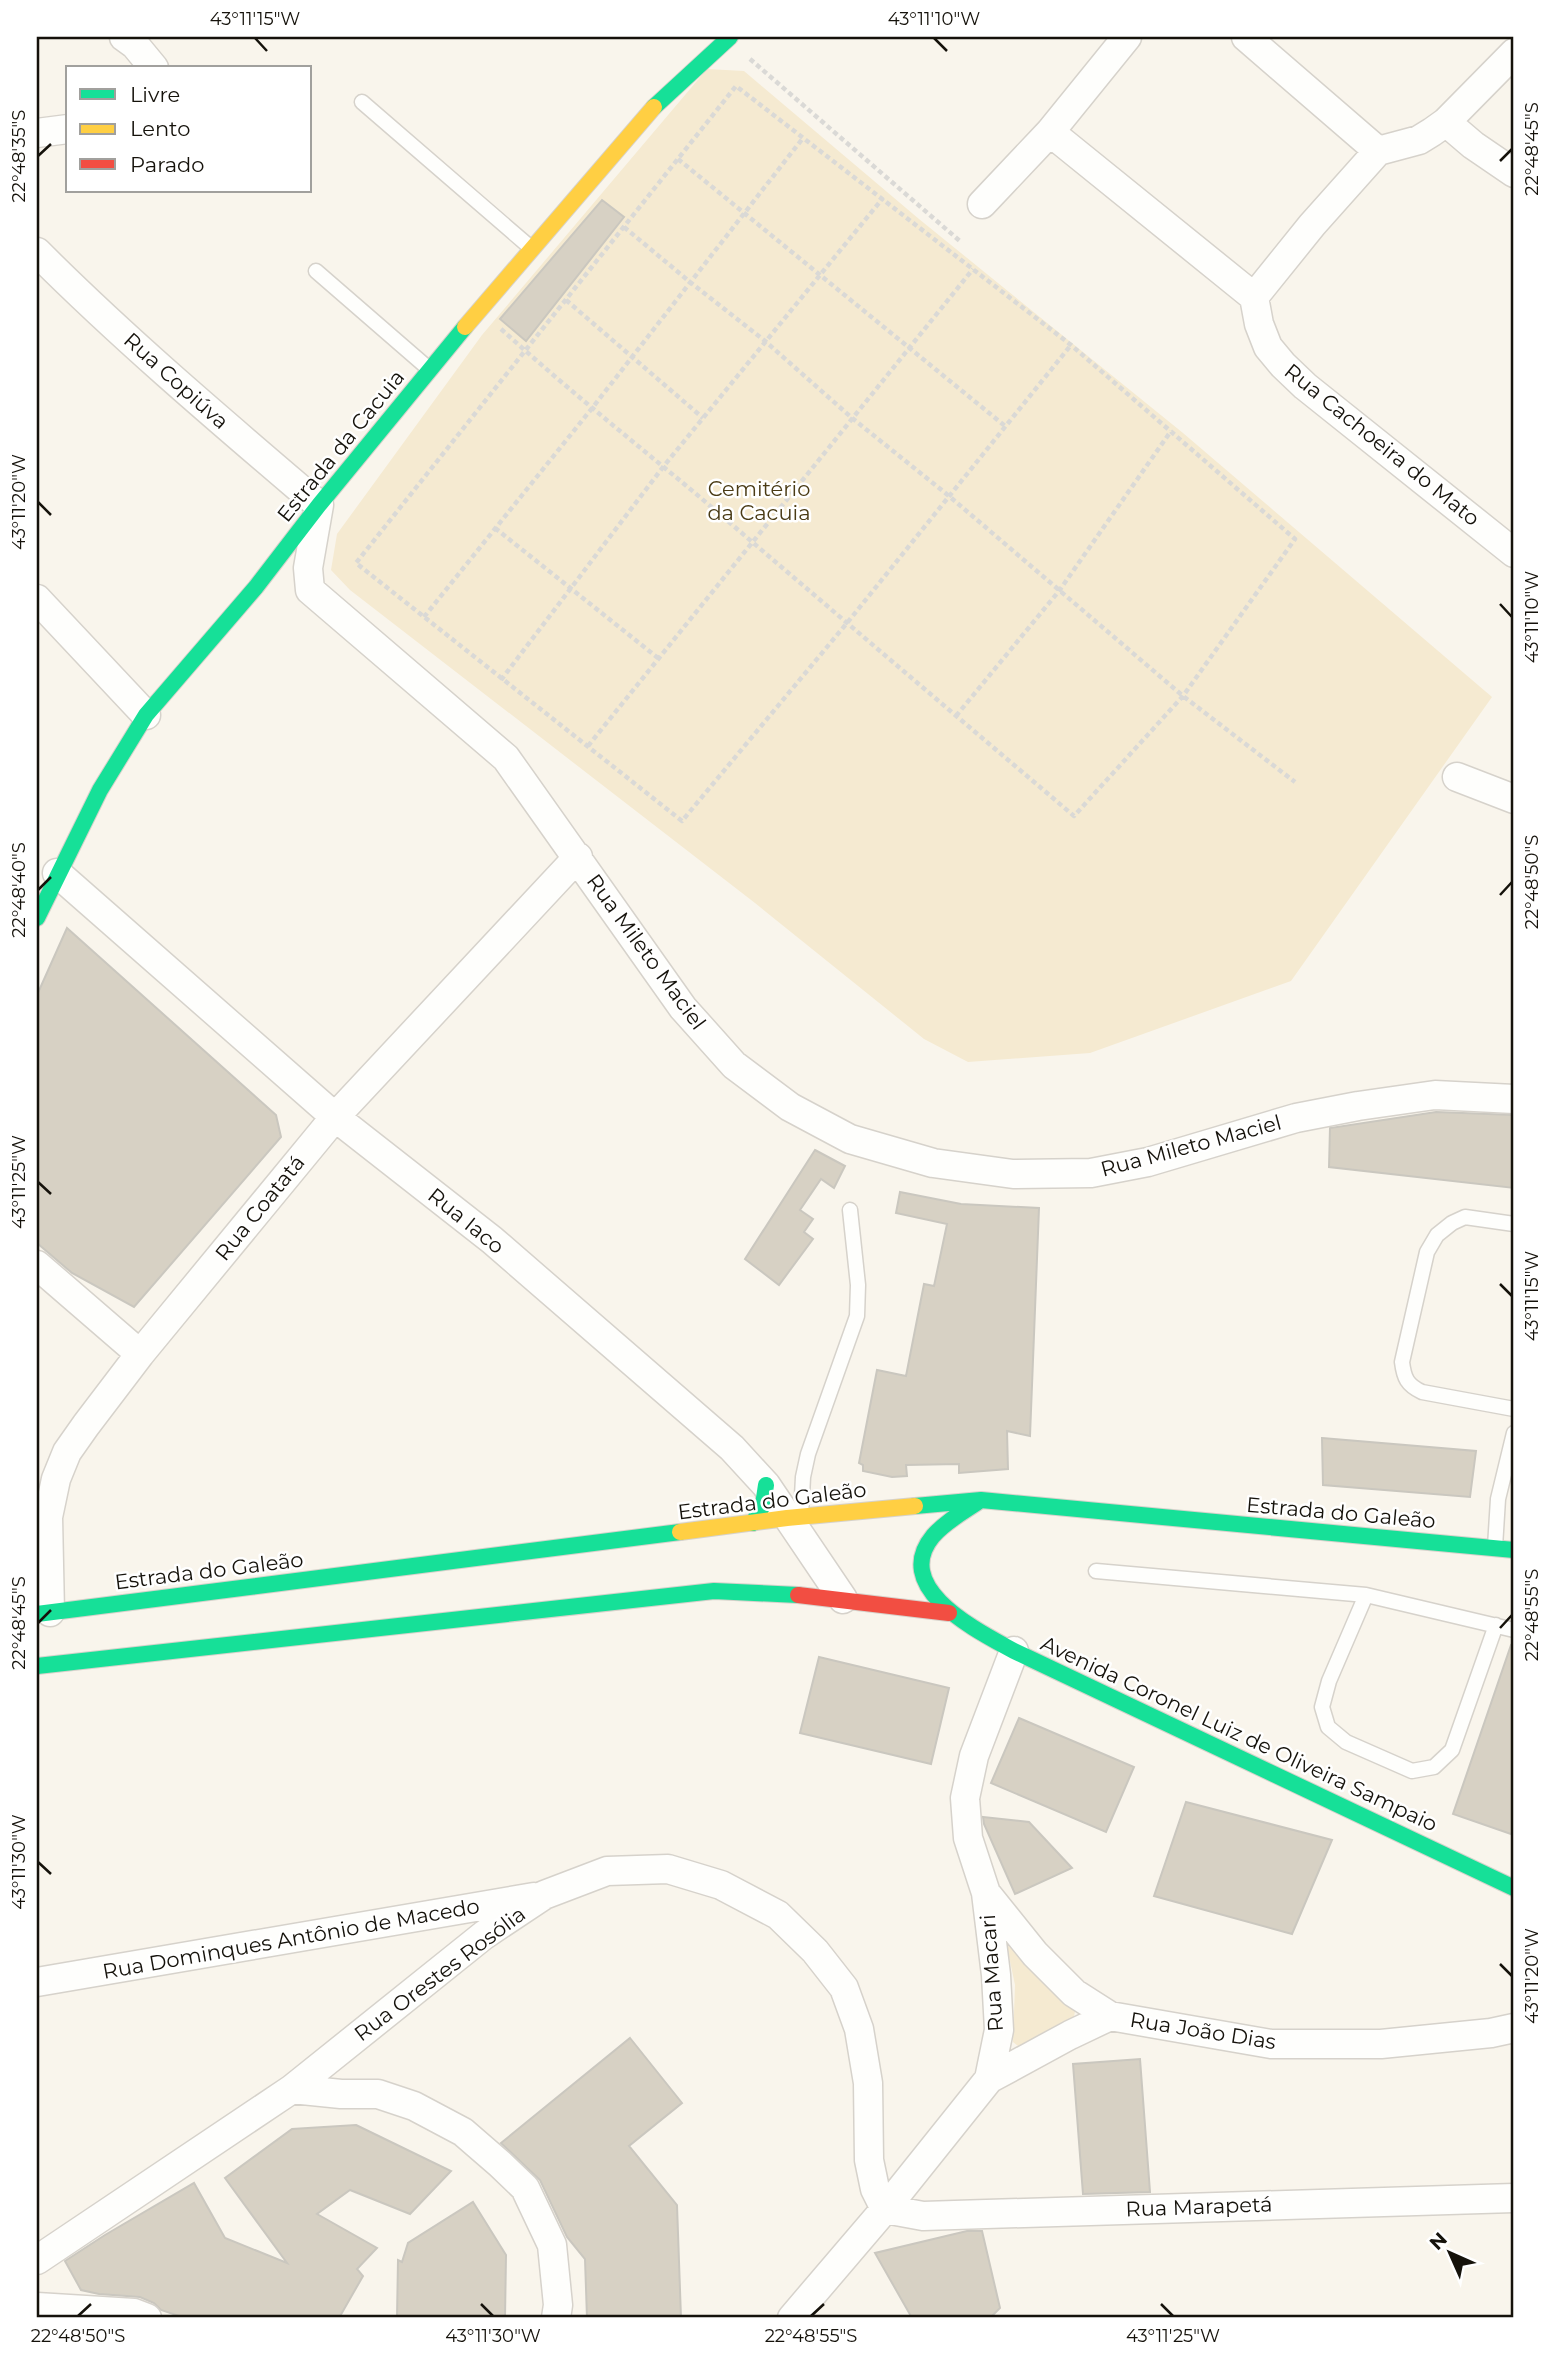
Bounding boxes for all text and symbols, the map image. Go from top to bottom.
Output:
text: 43°11'15"W [210,8,300,30]
text: 43°11'10"W [888,8,980,30]
legend [66,66,312,192]
text: Livre [130,82,180,107]
text: 22°48'45"S [1521,102,1543,196]
text: 22°48'35"S [8,110,30,202]
text: Lento [130,116,190,141]
text: Parado [130,152,205,177]
street label: Rua Copiúva [119,327,234,434]
street label: Rua Cachoeira do Mato [1280,358,1485,531]
street label: Estrada da Cacuia [272,365,409,527]
text: 43°11'20"W [8,454,30,550]
park label: Cemitério da Cacuia [707,476,811,525]
text: 43°11'10"W [1521,571,1543,663]
text: 22°48'50"S [1521,835,1543,929]
text: 22°48'40"S [8,842,30,938]
street label: Rua Mileto Maciel [582,869,711,1034]
street label: Rua Mileto Maciel [1098,1109,1284,1182]
text: 43°11'25"W [8,1135,30,1229]
street label: Rua Coatatá [210,1150,310,1265]
street label: Rua Iaco [423,1182,509,1259]
text: 43°11'15"W [1521,1251,1543,1341]
street label: Estrada do Galeão [676,1477,868,1524]
street label: Estrada do Galeão [1245,1492,1437,1533]
street label: Estrada do Galeão [113,1547,305,1594]
text: 22°48'55"S [1521,1569,1543,1661]
text: 22°48'45"S [8,1576,30,1670]
street label: Avenida Coronel Luiz de Oliveira Sampaio [1037,1630,1441,1837]
text: 43°11'30"W [8,1814,30,1910]
street label: Rua Dominques Antônio de Macedo [101,1893,481,1984]
street label: Rua Orestes Rosólia [349,1901,530,2046]
street label: Rua Macari [975,1913,1008,2033]
text: 43°11'20"W [1521,1928,1543,2024]
street label: Rua João Dias [1128,2007,1278,2054]
street label: Rua Marapetá [1125,2191,1273,2222]
north arrow [1414,2218,1484,2288]
text: N [1425,2228,1452,2255]
text: 22°48'50"S [31,2325,125,2347]
text: 43°11'30"W [445,2325,541,2347]
text: 22°48'55"S [765,2325,857,2347]
text: 43°11'25"W [1126,2325,1220,2347]

